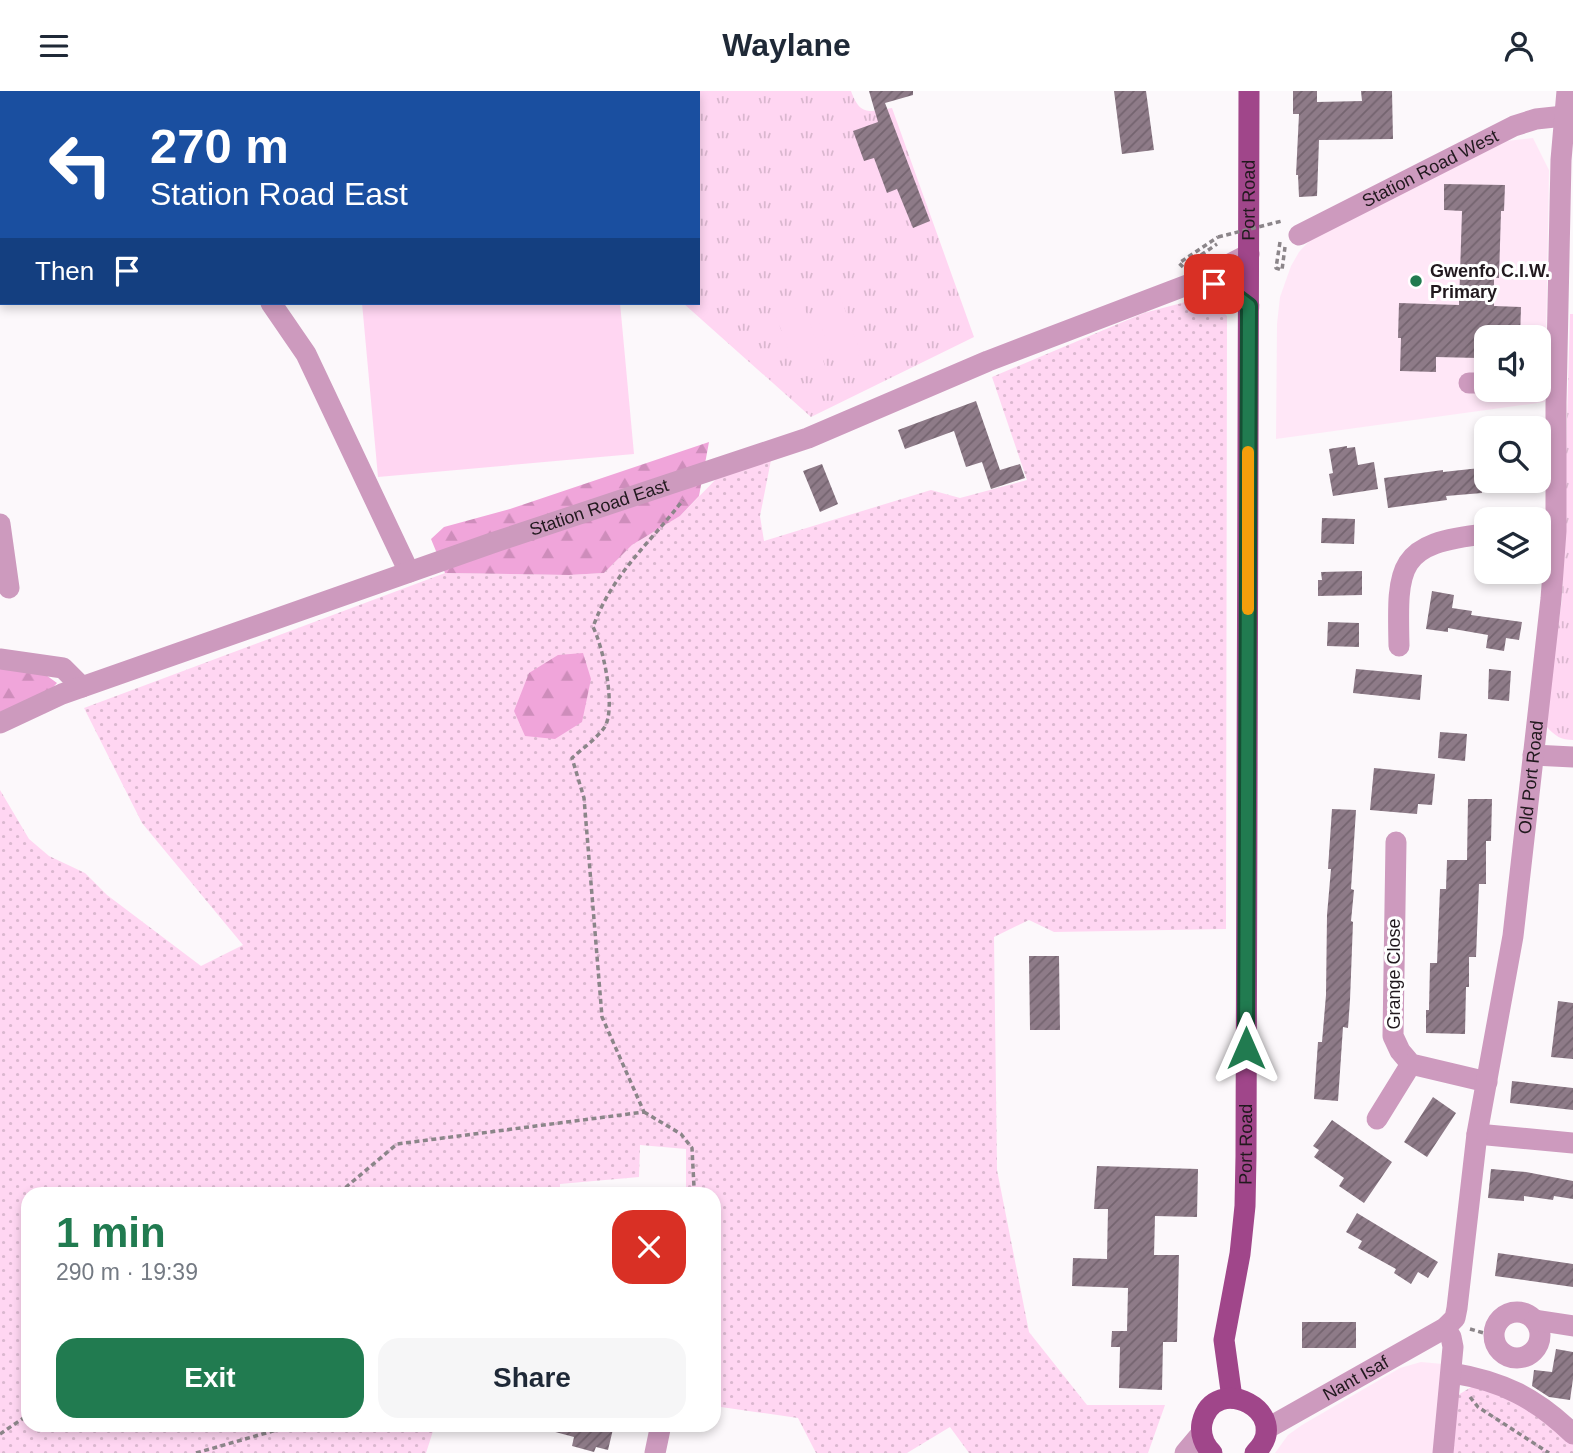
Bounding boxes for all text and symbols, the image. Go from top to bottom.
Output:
icon: menu [35,27,73,65]
text: Waylane [722,27,851,63]
icon: person [1500,27,1538,65]
icon: left [35,119,126,210]
text: 270 m [150,119,289,173]
street label: Station Road West [1359,126,1501,211]
street label: Port Road [1239,160,1259,241]
text: Station Road East [150,176,408,212]
icon: arrive [108,252,146,290]
pin [1184,254,1244,314]
text: Then [35,256,94,286]
place label: Gwenfo C.I.W. Primary [1430,261,1550,302]
icon: arrive [1195,265,1233,303]
marker: Gwenfo C.I.W. Primary [1408,273,1424,289]
map controls [1474,325,1551,584]
button: sound [1474,325,1551,402]
button: search [1474,416,1551,493]
street label: Station Road East [527,475,671,540]
button: layers [1474,507,1551,584]
street label: Old Port Road [1515,719,1547,835]
street label: Grange Close [1384,918,1404,1030]
position arrow [1209,1011,1283,1085]
street label: Port Road [1235,1104,1256,1185]
text: 1 min [56,1209,166,1256]
button: close [612,1210,686,1284]
text: 290 m · 19:39 [56,1259,198,1285]
button: Exit [56,1338,364,1418]
button: Share [378,1338,686,1418]
street label: Nant Isaf [1319,1351,1393,1405]

